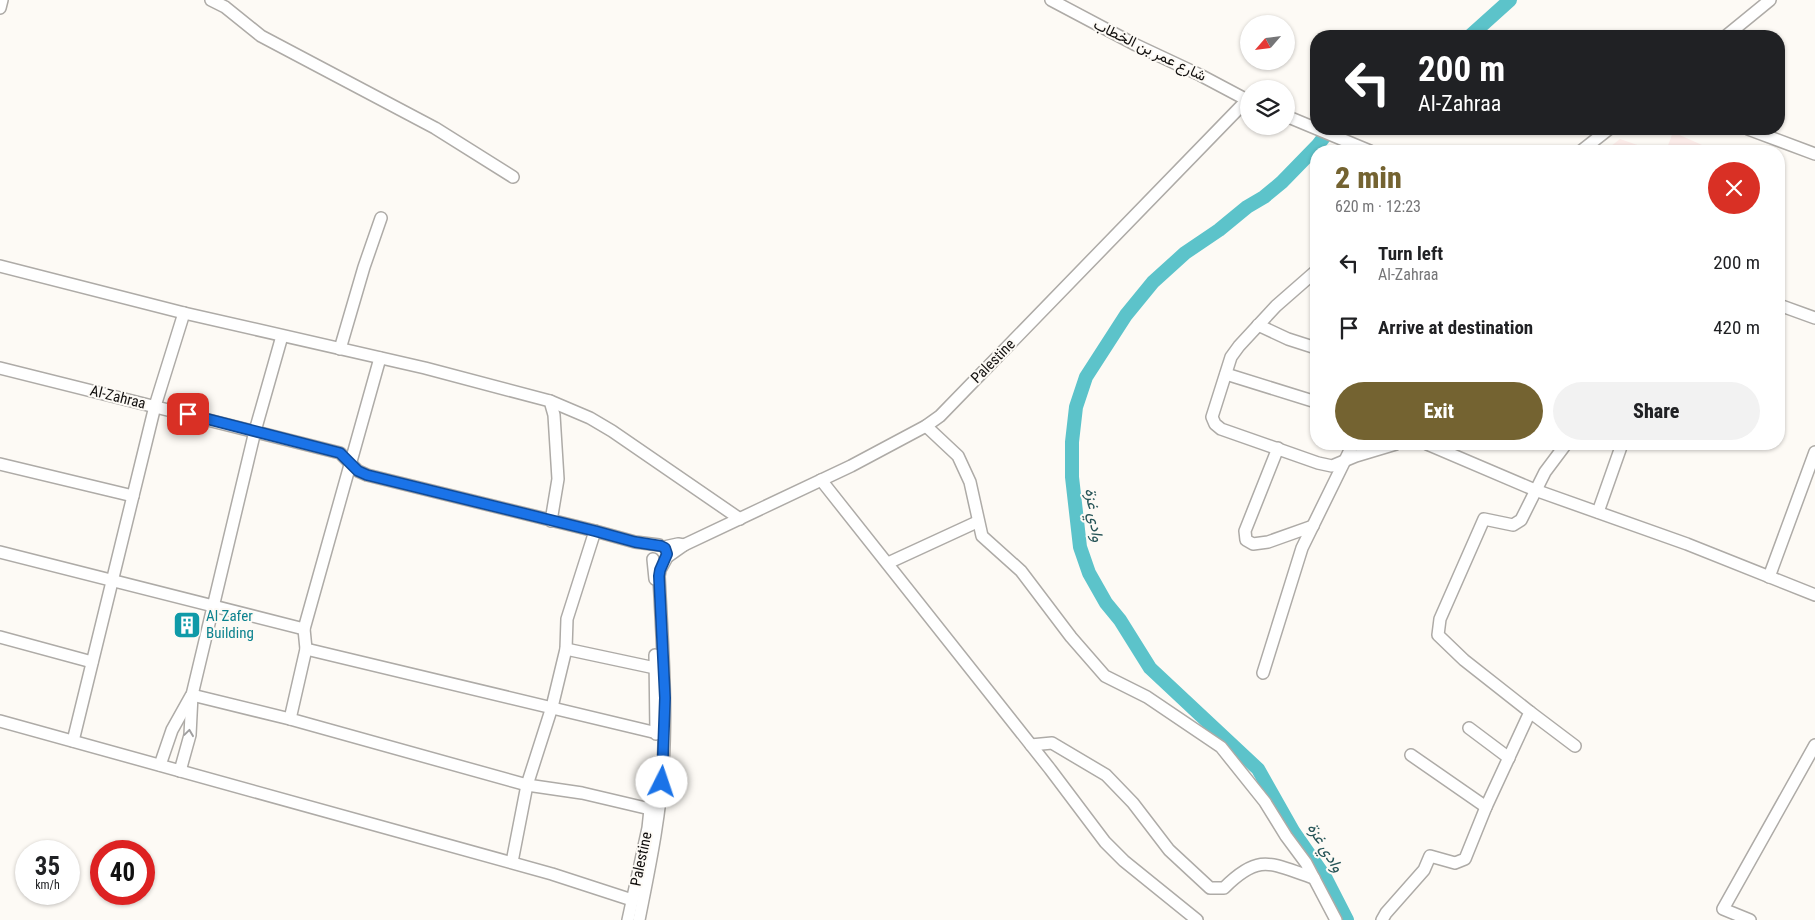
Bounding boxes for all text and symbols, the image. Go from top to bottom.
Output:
street label: شارع عمر بن الخطاب [1090,15,1209,87]
north arrow [1240,15,1295,70]
map controls [1240,15,1295,135]
text: 200 m [1418,49,1505,90]
icon: left [1335,50,1400,115]
button: layers [1240,80,1295,135]
text: Al-Zahraa [1418,91,1501,116]
text: 2 min [1335,160,1402,195]
button: close [1708,162,1760,214]
text: 620 m · 12:23 [1335,197,1421,216]
text: Turn left [1378,242,1443,265]
icon: left [1335,249,1363,277]
text: 200 m [1713,251,1760,274]
text: Al-Zahraa [1378,265,1439,284]
icon: arrive [1335,314,1363,342]
text: Arrive at destination [1378,316,1533,339]
text: 420 m [1713,316,1760,339]
street label: Palestine [967,335,1019,387]
street label: Al-Zahraa [88,381,148,413]
button: Exit [1335,382,1543,440]
button: Share [1553,382,1760,440]
pin [167,393,209,435]
icon: arrive [174,400,202,428]
water label: وادي غزة [1077,487,1108,544]
place label: Al Zafer Building [206,607,254,642]
building icon: Al Zafer Building [172,610,202,640]
one-way arrow [184,729,194,738]
position arrow [635,755,687,807]
water label: وادي غزة [1300,819,1348,877]
street label: Palestine [626,830,656,888]
speed limit sign: 40 [90,840,155,905]
text: 35 [35,852,60,881]
text: km/h [35,878,60,892]

